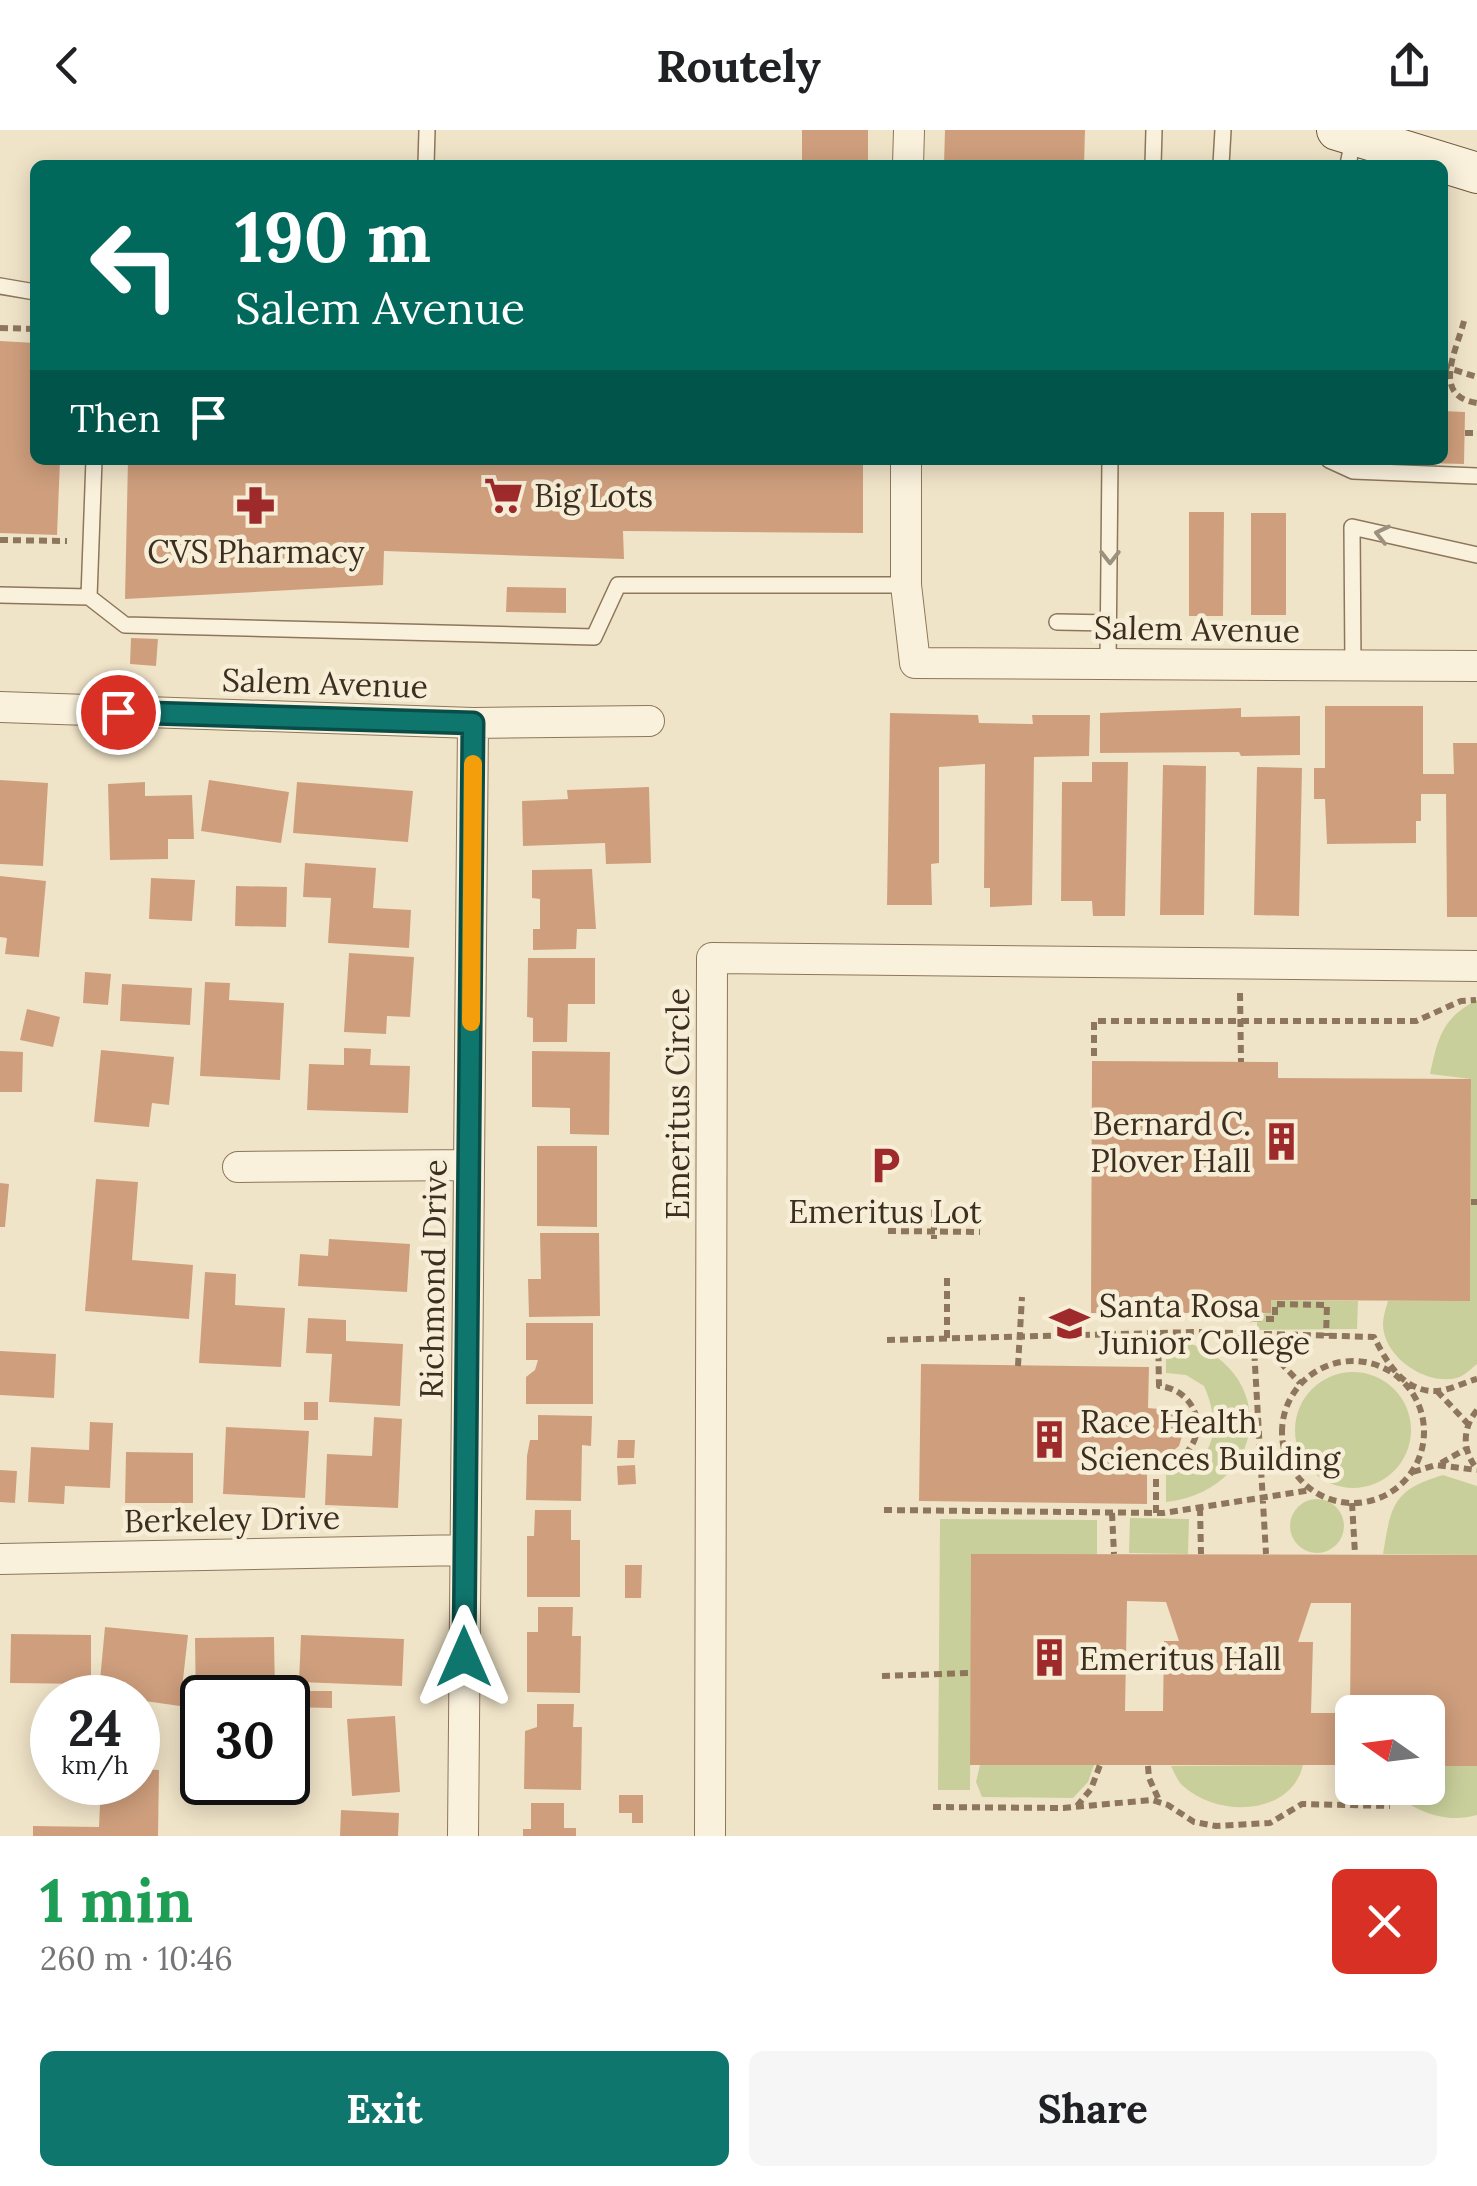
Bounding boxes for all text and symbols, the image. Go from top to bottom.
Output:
text: Routely [656,37,821,94]
icon: back [40,38,95,93]
icon: share [1382,38,1437,93]
text: 190 m [235,192,431,281]
icon: left [70,200,200,330]
text: Salem Avenue [235,279,525,336]
icon: arrive [181,390,236,445]
text: Then [70,394,161,442]
supermarket icon: Big Lots [483,474,525,516]
place label: Big Lots [534,475,653,516]
pharmacy icon: CVS Pharmacy [235,485,277,527]
one-way arrow [1374,525,1391,546]
place label: CVS Pharmacy [147,531,365,572]
one-way arrow [1099,550,1121,566]
street label: Salem Avenue [1093,607,1301,651]
street label: Salem Avenue [221,659,429,707]
pin [76,670,161,755]
icon: arrive [91,685,146,740]
street label: Emeritus Circle [657,988,698,1220]
place label: Bernard C. Plover Hall [1090,1103,1251,1181]
building icon: Bernard C. Plover Hall [1260,1120,1302,1162]
parking icon: Emeritus Lot [864,1145,906,1187]
street label: Richmond Drive [410,1159,456,1399]
place label: Emeritus Lot [788,1191,982,1232]
place label: Santa Rosa Junior College [1098,1285,1310,1363]
school or university icon: Santa Rosa Junior College [1048,1302,1090,1344]
place label: Race Health Sciences Building [1080,1401,1341,1479]
building icon: Race Health Sciences Building [1029,1418,1071,1460]
street label: Berkeley Drive [123,1497,341,1541]
position arrow [412,1605,516,1709]
building icon: Emeritus Hall [1028,1637,1070,1679]
place label: Emeritus Hall [1079,1638,1282,1679]
speed limit sign: 30 [180,1675,310,1805]
north arrow [1335,1695,1445,1805]
map controls [1335,1695,1445,1805]
text: 24 [68,1696,122,1760]
text: km/h [61,1749,129,1781]
text: 1 min [40,1862,193,1938]
button: close [1332,1869,1437,1974]
text: 260 m · 10:46 [40,1938,233,1979]
button: Exit [40,2051,729,2166]
button: Share [749,2051,1437,2166]

